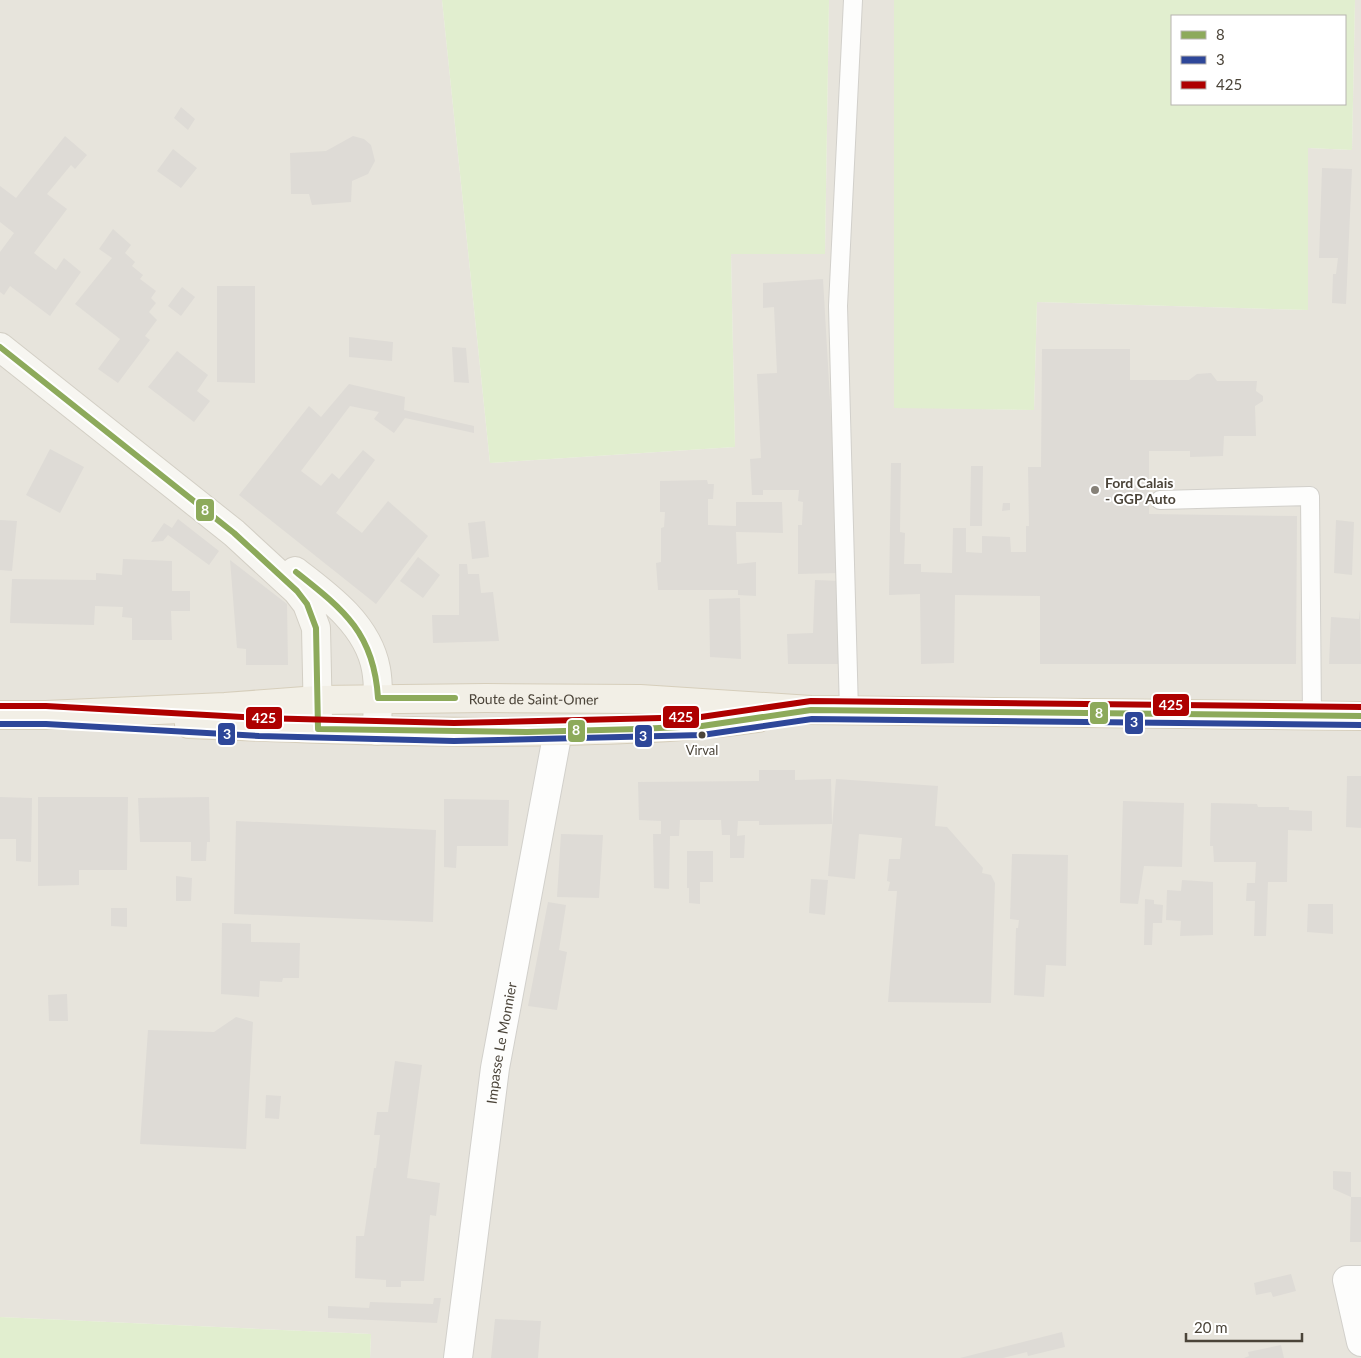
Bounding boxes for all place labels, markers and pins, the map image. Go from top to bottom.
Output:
place label: Ford Calais - GGP Auto [1105,474,1176,507]
marker: Ford Calais - GGP Auto [1089,484,1101,496]
marker: Virval [697,730,707,740]
place label: Virval [686,742,718,758]

